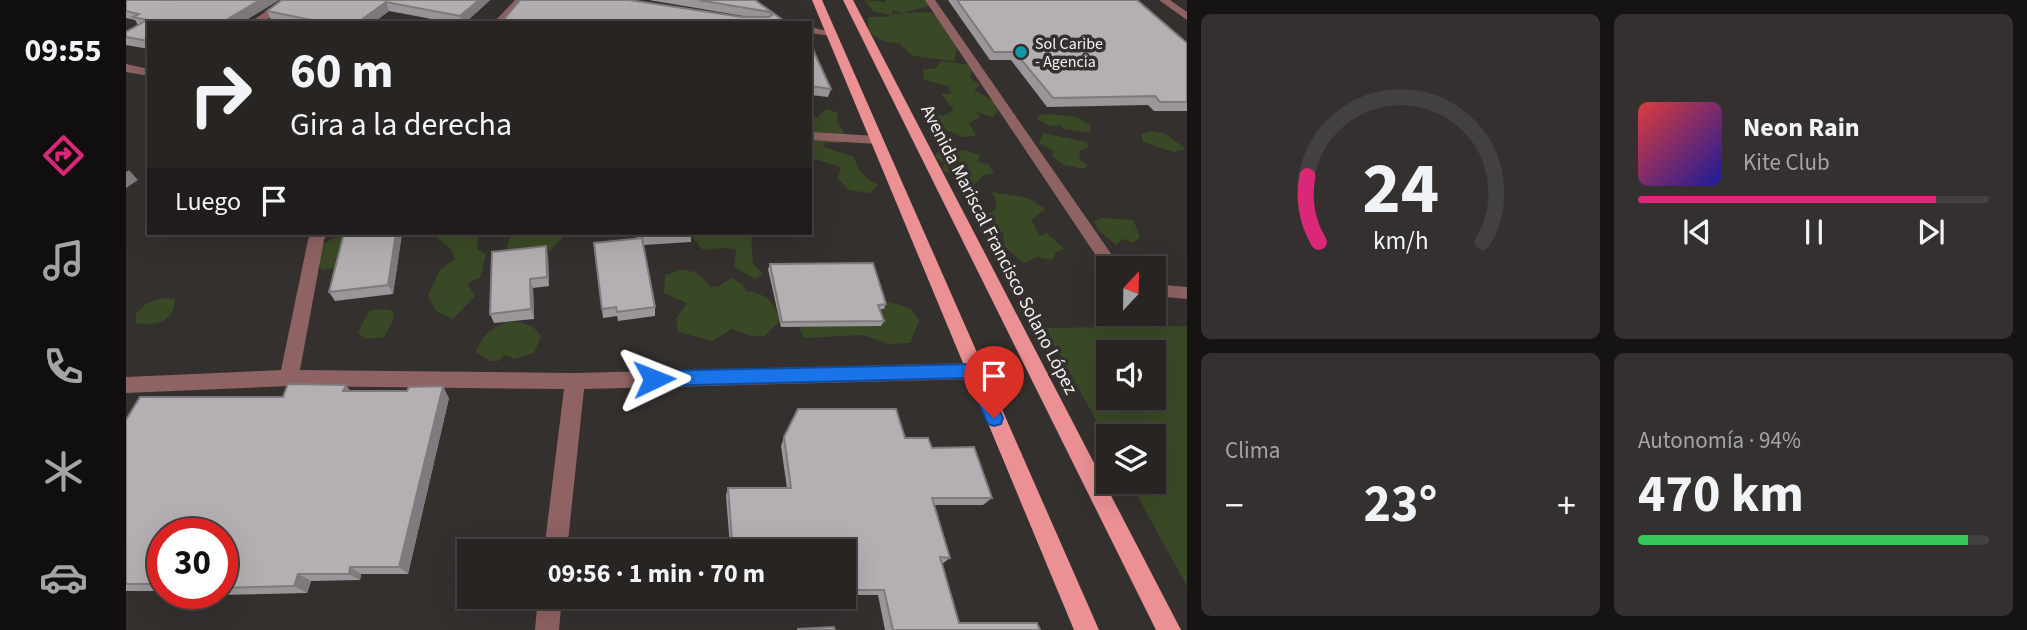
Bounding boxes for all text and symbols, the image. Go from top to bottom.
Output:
text: 09:55 [24,28,102,74]
place label: Sol Caribe - Agencia [1035,33,1103,73]
text: 60 m [290,37,394,107]
marker: Sol Caribe - Agencia [1013,44,1029,60]
icon: right [175,49,266,140]
street label: Avenida Mariscal Francisco Solano López [913,100,1084,399]
text: Gira a la derecha [290,102,512,148]
text: Neon Rain [1743,109,1860,146]
icon: directions [39,131,88,180]
text: 24 [1362,138,1439,242]
text: Kite Club [1743,146,1830,179]
icon: arrive [255,182,293,220]
text: Luego [175,183,241,220]
icon: previous [1678,213,1716,251]
icon: pause [1795,213,1833,251]
icon: next [1912,213,1950,251]
text: km/h [1373,223,1428,259]
icon: music [39,236,88,285]
north arrow [1096,256,1166,326]
map controls [1096,256,1166,494]
button: sound [1096,340,1166,410]
icon: phone [39,342,88,391]
position arrow [617,342,691,416]
pin [964,346,1024,418]
icon: arrive [975,357,1013,395]
button: layers [1096,424,1166,494]
text: Autonomía · 94% [1638,424,1801,457]
text: Clima [1225,434,1280,467]
icon: climate [39,447,88,496]
text: 470 km [1638,458,1804,532]
text: 23° [1364,468,1437,542]
text: − [1225,479,1244,533]
text: + [1557,479,1576,533]
speed limit sign: 30 [147,518,238,609]
icon: car [39,553,88,602]
text: 09:56 · 1 min · 70 m [548,555,765,592]

